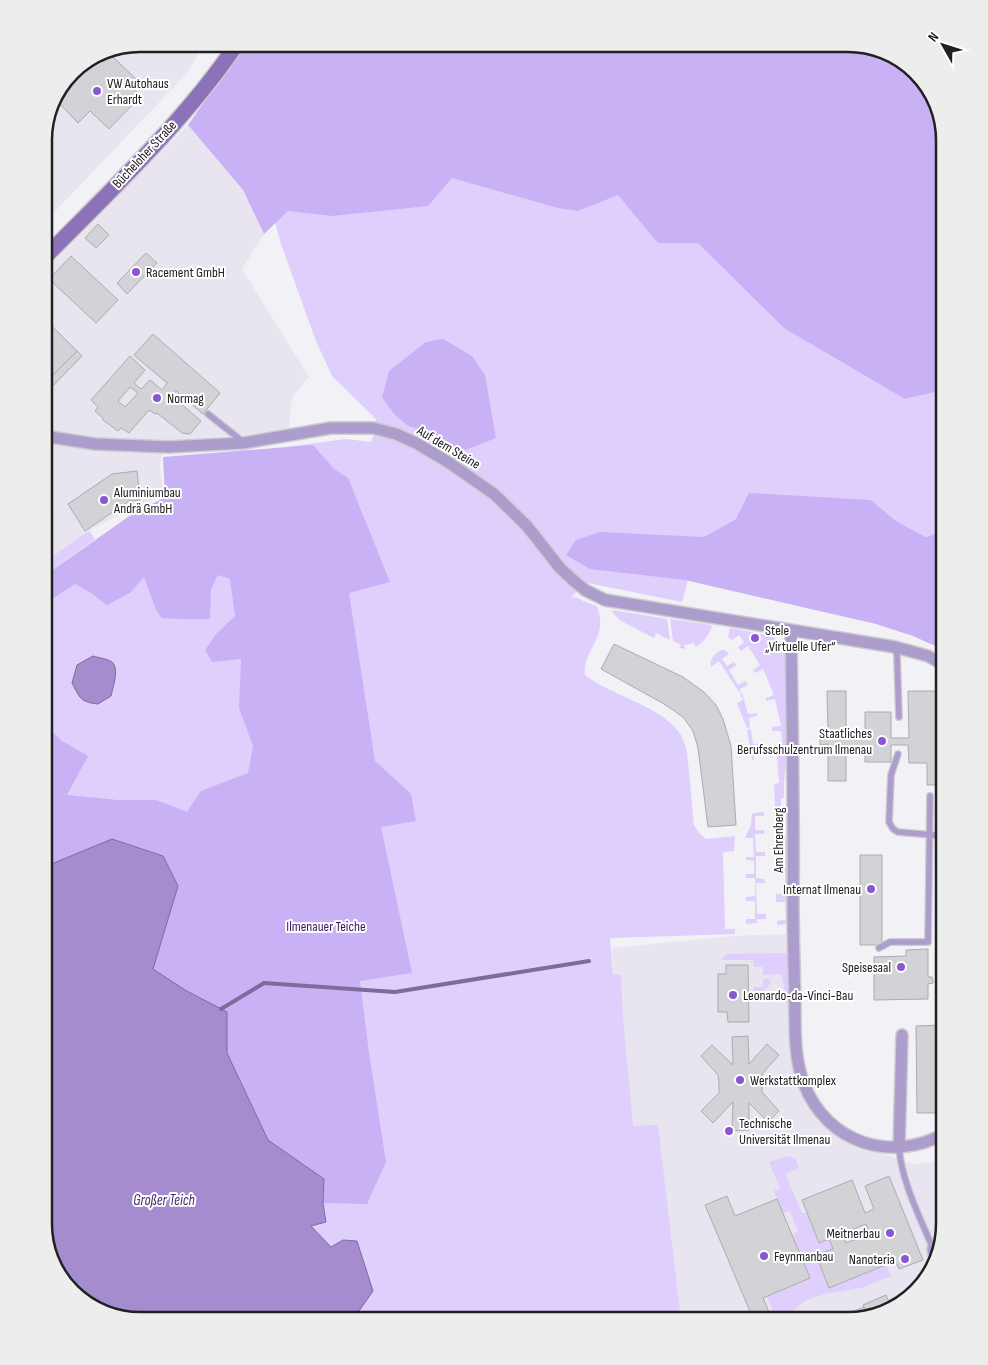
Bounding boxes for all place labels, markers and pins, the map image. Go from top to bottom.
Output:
place label: VW Autohaus Erhardt [107,75,169,108]
marker: VW Autohaus Erhardt [91,85,103,97]
place label: Racement GmbH [146,264,225,281]
marker: Racement GmbH [130,266,142,278]
place label: Normag [167,390,204,407]
marker: Normag [151,392,163,404]
place label: Aluminiumbau Andrä GmbH [113,484,181,517]
marker: Aluminiumbau Andrä GmbH [98,494,110,506]
place label: Stele „Virtuelle Ufer“ [765,622,836,655]
marker: Stele „Virtuelle Ufer“ [749,632,761,644]
place label: Staatliches Berufsschulzentrum Ilmenau [737,725,872,758]
marker: Staatliches Berufsschulzentrum Ilmenau [876,735,888,747]
place label: Internat Ilmenau [783,881,861,898]
marker: Internat Ilmenau [865,883,877,895]
place label: Speisesaal [842,959,891,976]
marker: Speisesaal [895,961,907,973]
place label: Leonardo-da-Vinci-Bau [743,987,853,1004]
marker: Leonardo-da-Vinci-Bau [727,989,739,1001]
place label: Werkstattkomplex [750,1072,837,1089]
marker: Werkstattkomplex [734,1074,746,1086]
place label: Technische Universität Ilmenau [739,1115,830,1148]
marker: Technische Universität Ilmenau [723,1125,735,1137]
place label: Meitnerbau [827,1225,880,1242]
marker: Meitnerbau [884,1227,896,1239]
place label: Feynmanbau [774,1248,834,1265]
marker: Feynmanbau [758,1250,770,1262]
place label: Nanoteria [849,1251,895,1268]
marker: Nanoteria [899,1253,911,1265]

